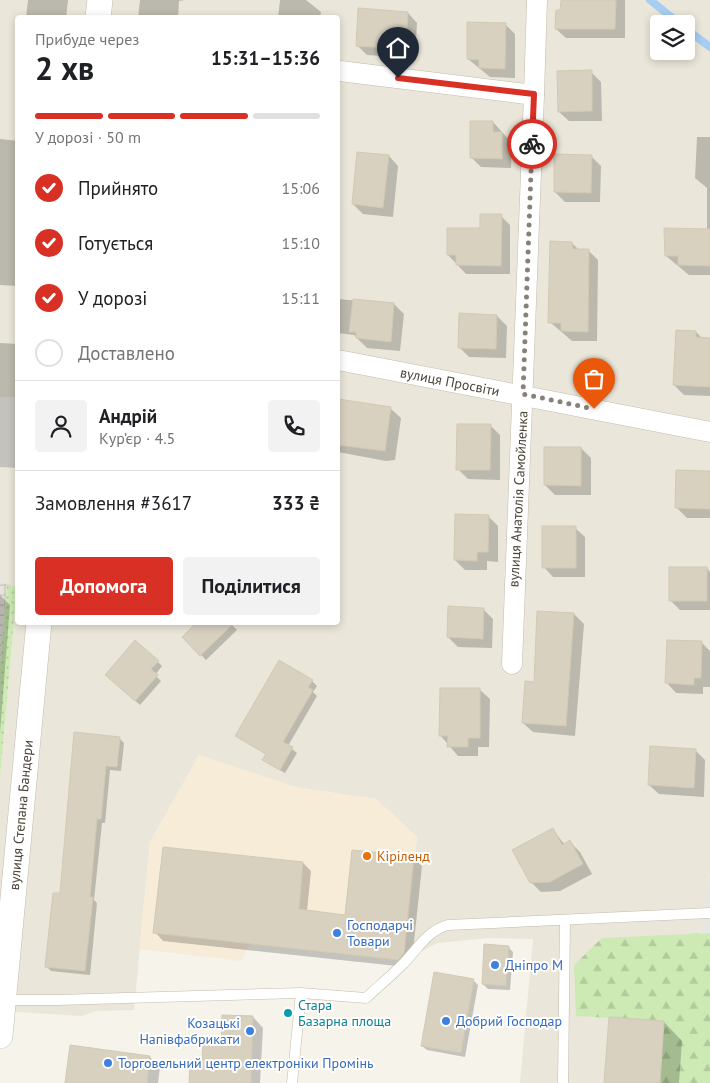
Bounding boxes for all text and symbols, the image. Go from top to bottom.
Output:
map controls [650,15,695,60]
button: layers [650,15,695,60]
pin [377,27,419,78]
text: Прибуде через [35,29,139,49]
icon: home [384,34,412,62]
text: 15:31–15:36 [211,46,320,70]
text: 2 хв [35,47,94,89]
courier [507,119,557,169]
text: У дорозі · 50 m [35,127,141,147]
icon: bike [518,130,546,158]
icon: check [35,174,63,202]
text: Прийнято [78,176,158,200]
text: 15:06 [282,178,320,198]
icon: check [35,229,63,257]
text: Готується [78,231,153,255]
text: 15:10 [282,233,320,253]
icon: check [35,284,63,312]
text: У дорозі [78,286,147,310]
text: 15:11 [282,288,320,308]
text: Доставлено [78,341,175,365]
pin [573,358,615,409]
street label: вулиця Просвіти [399,363,501,400]
icon: bag [580,365,608,393]
button: person [35,400,87,452]
button: phone [268,400,320,452]
text: Андрій [99,404,157,428]
street label: вулиця Анатолія Самойленка [504,410,532,588]
text: Кур’єр · 4.5 [99,428,175,448]
text: Замовлення #3617 [35,491,192,515]
text: 333 ₴ [272,491,320,515]
button: Допомога [35,557,173,615]
button: Поділитися [183,557,320,615]
street label: вулиця Степана Бандери [5,739,37,891]
place label: Кіріленд [377,847,430,865]
marker: Кіріленд [361,850,373,862]
place label: Господарчі Товари [347,916,413,950]
marker: Господарчі Товари [331,927,343,939]
place label: Дніпро М [505,956,563,974]
marker: Дніпро М [489,959,501,971]
place label: Стара Базарна площа [298,996,391,1030]
marker: Стара Базарна площа [282,1007,294,1019]
place label: Добрий Господар [456,1012,562,1030]
place label: Козацькі Напівфабрикати [139,1014,240,1048]
marker: Добрий Господар [440,1015,452,1027]
marker: Козацькі Напівфабрикати [244,1025,256,1037]
place label: Торговельний центр електроніки Промінь [118,1054,374,1072]
marker: Торговельний центр електроніки Промінь [102,1057,114,1069]

